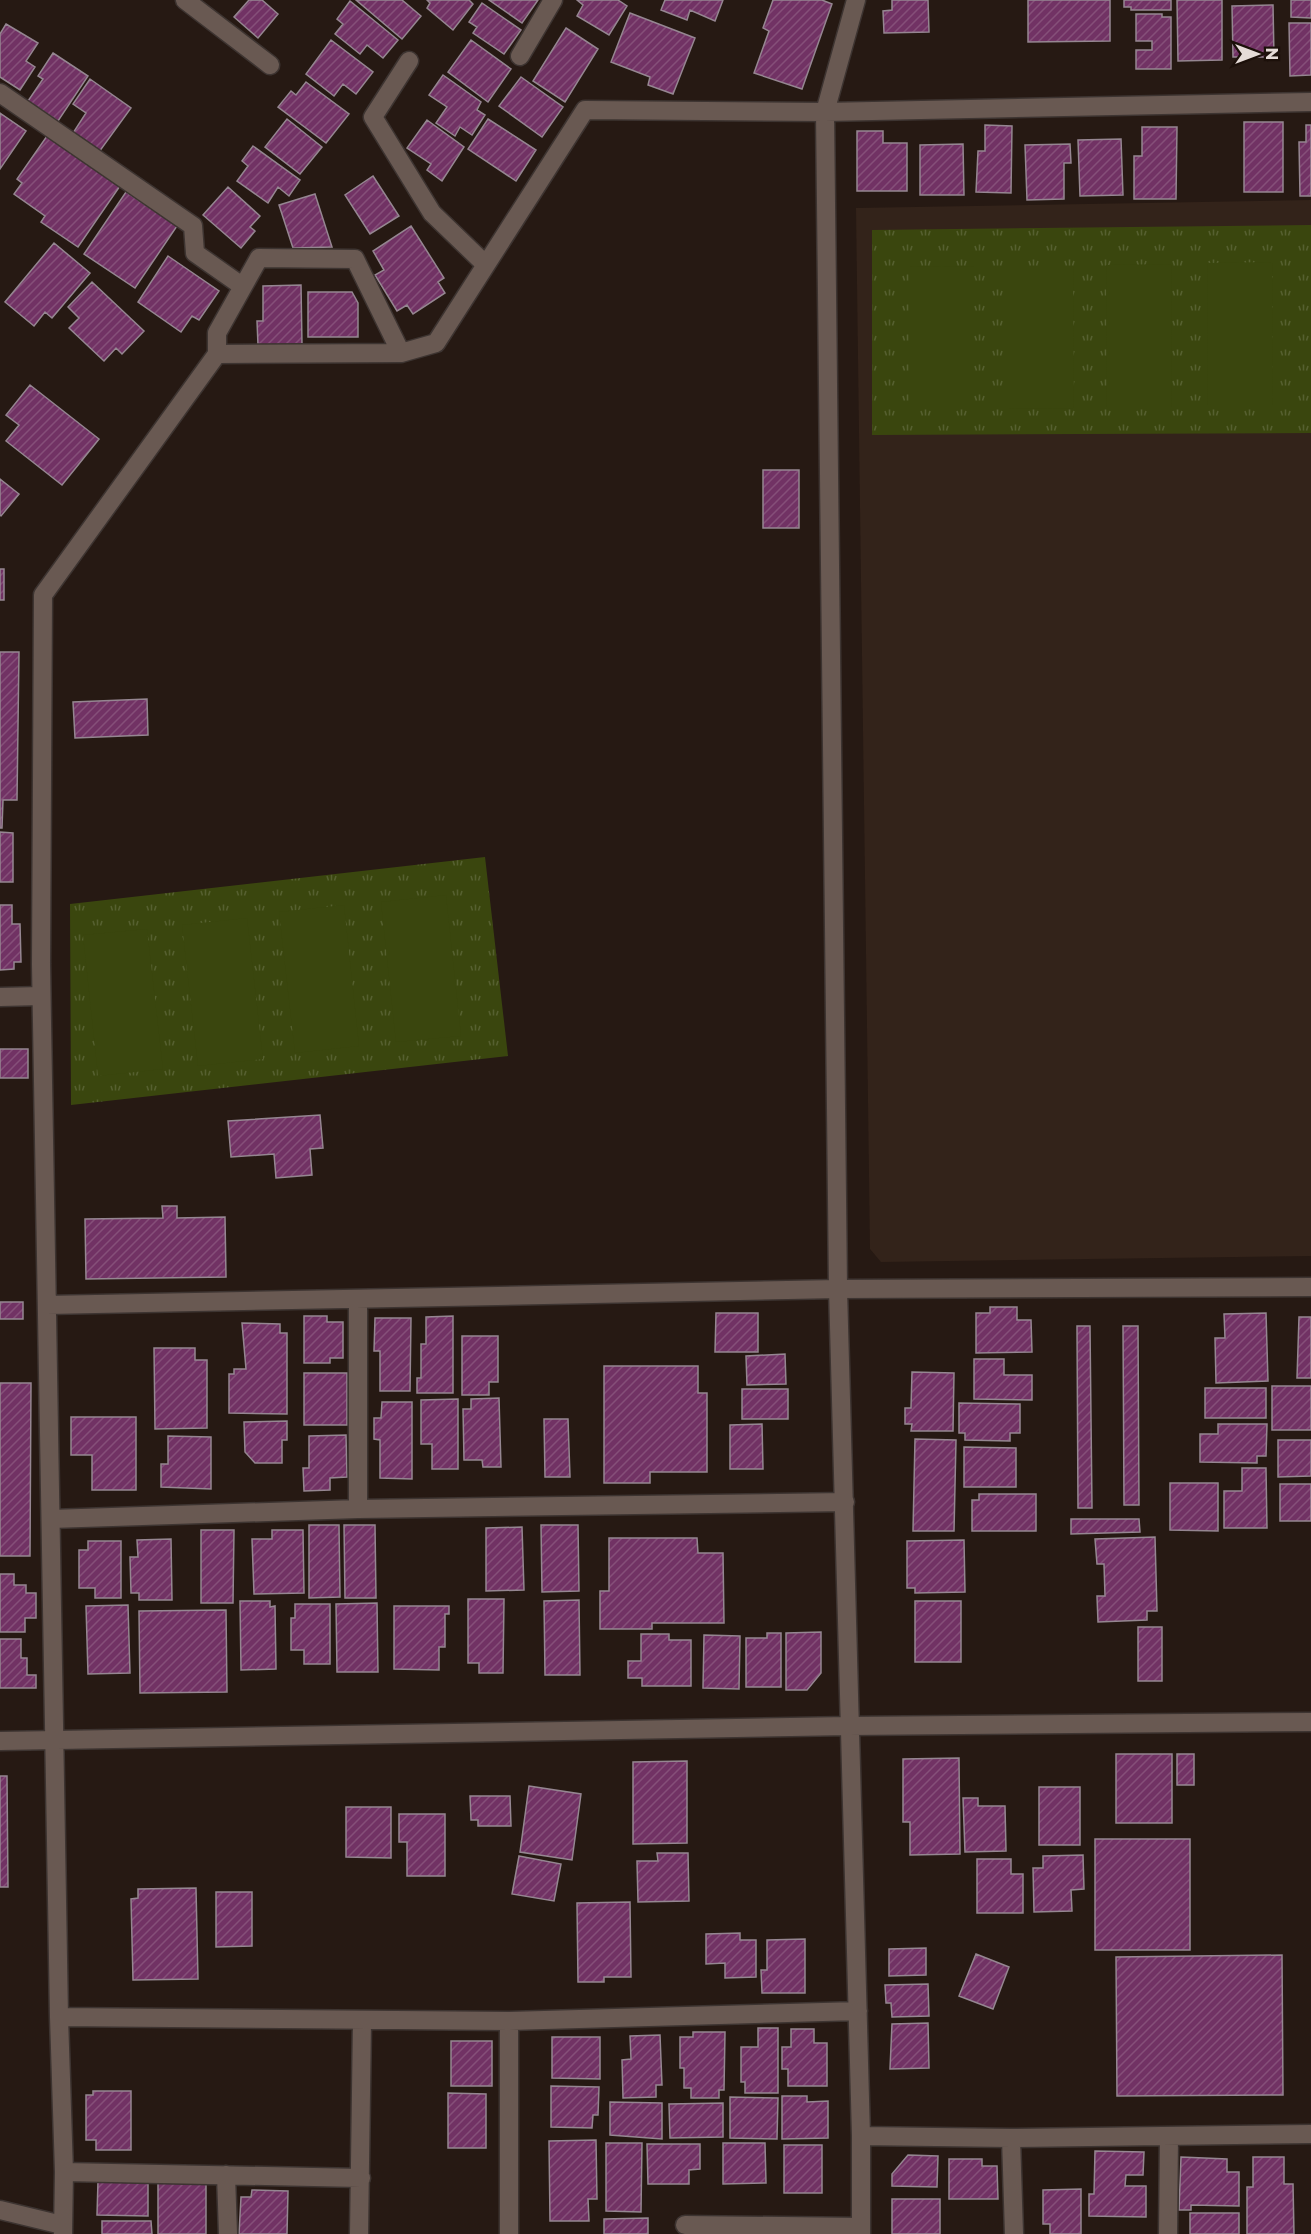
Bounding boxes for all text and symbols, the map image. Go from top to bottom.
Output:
north arrow [1227,24,1287,84]
text: N [1262,48,1281,60]

